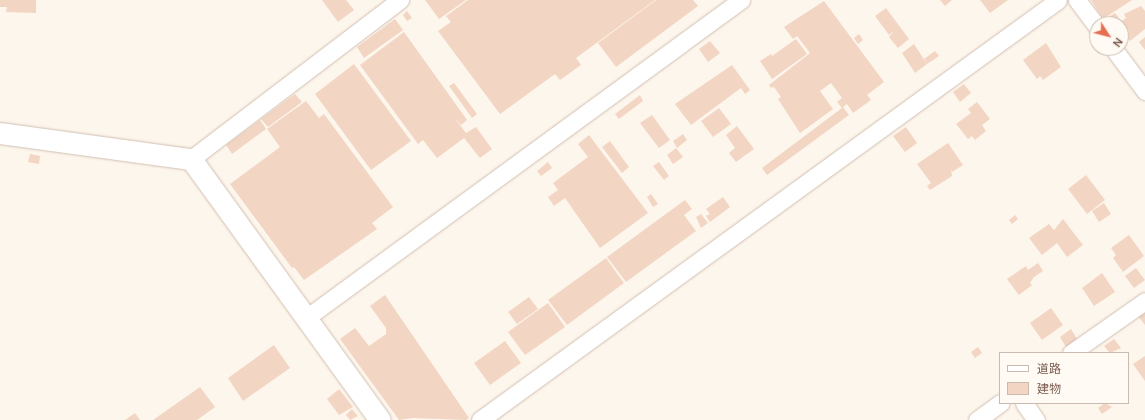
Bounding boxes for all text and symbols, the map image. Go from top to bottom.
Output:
north arrow [1089,16,1129,56]
text: N [1110,35,1126,50]
legend [999,352,1129,404]
text: 道路 [1037,361,1061,377]
text: 建物 [1037,381,1061,397]

